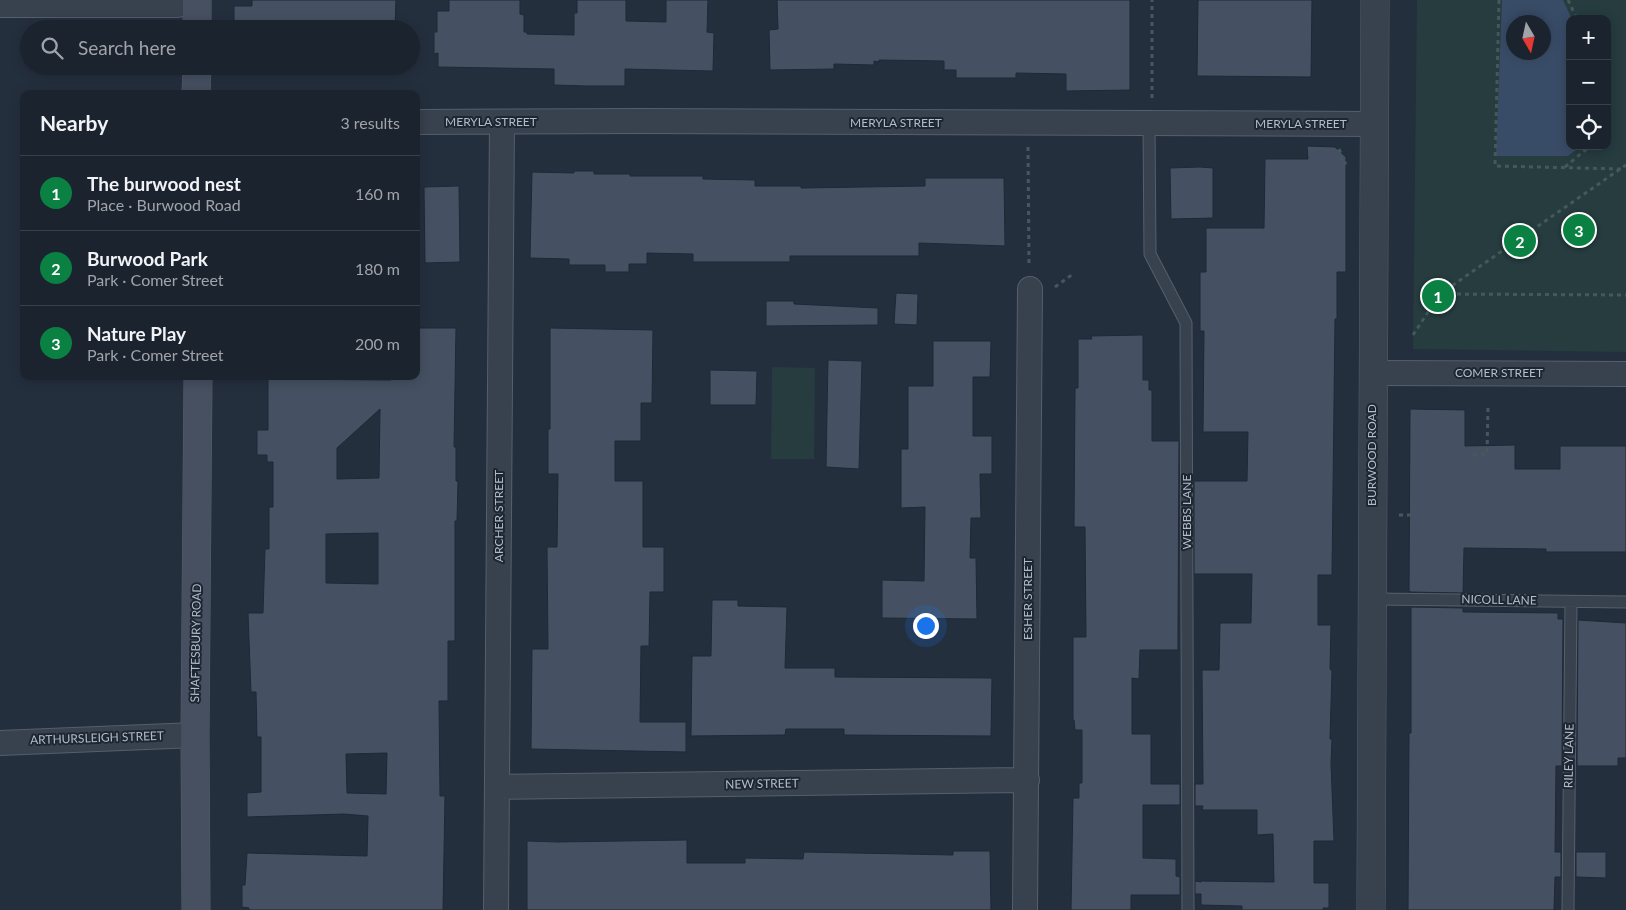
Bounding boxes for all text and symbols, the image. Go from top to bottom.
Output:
north arrow [1506,15,1551,60]
map controls [1566,15,1611,150]
button: + [1566,15,1611,60]
search box [20,20,420,75]
icon: search [38,34,66,62]
text: Search here [78,36,176,59]
button: − [1566,60,1611,105]
button: locate [1566,105,1611,150]
text: Nearby [40,110,108,135]
text: 3 results [340,113,400,132]
street label: MERYLA STREET [445,114,537,129]
street label: MERYLA STREET [850,115,942,130]
street label: MERYLA STREET [1255,116,1347,131]
text: The burwood nest [87,172,241,195]
text: 1 [51,184,61,203]
text: 160 m [355,184,400,203]
text: Place · Burwood Road [87,195,241,214]
pin: 3 [1563,211,1595,249]
pin: 2 [1504,222,1536,260]
text: Burwood Park [87,247,208,270]
text: 2 [51,259,61,278]
text: 180 m [355,259,400,278]
text: Park · Comer Street [87,270,224,289]
pin: 1 [1422,277,1454,315]
text: Nature Play [87,322,186,345]
text: 3 [51,334,61,353]
text: 200 m [355,334,400,353]
text: Park · Comer Street [87,345,224,364]
street label: COMER STREET [1455,365,1543,380]
street label: BURWOOD ROAD [1364,404,1379,506]
street label: ARCHER STREET [491,470,506,562]
street label: WEBBS LANE [1179,475,1194,549]
street label: ESHER STREET [1020,558,1035,640]
street label: SHAFTESBURY ROAD [187,583,204,703]
street label: NICOLL LANE [1461,591,1537,608]
your location [913,613,939,639]
street label: RILEY LANE [1560,724,1577,788]
street label: ARTHURSLEIGH STREET [30,728,164,747]
street label: NEW STREET [725,775,799,792]

